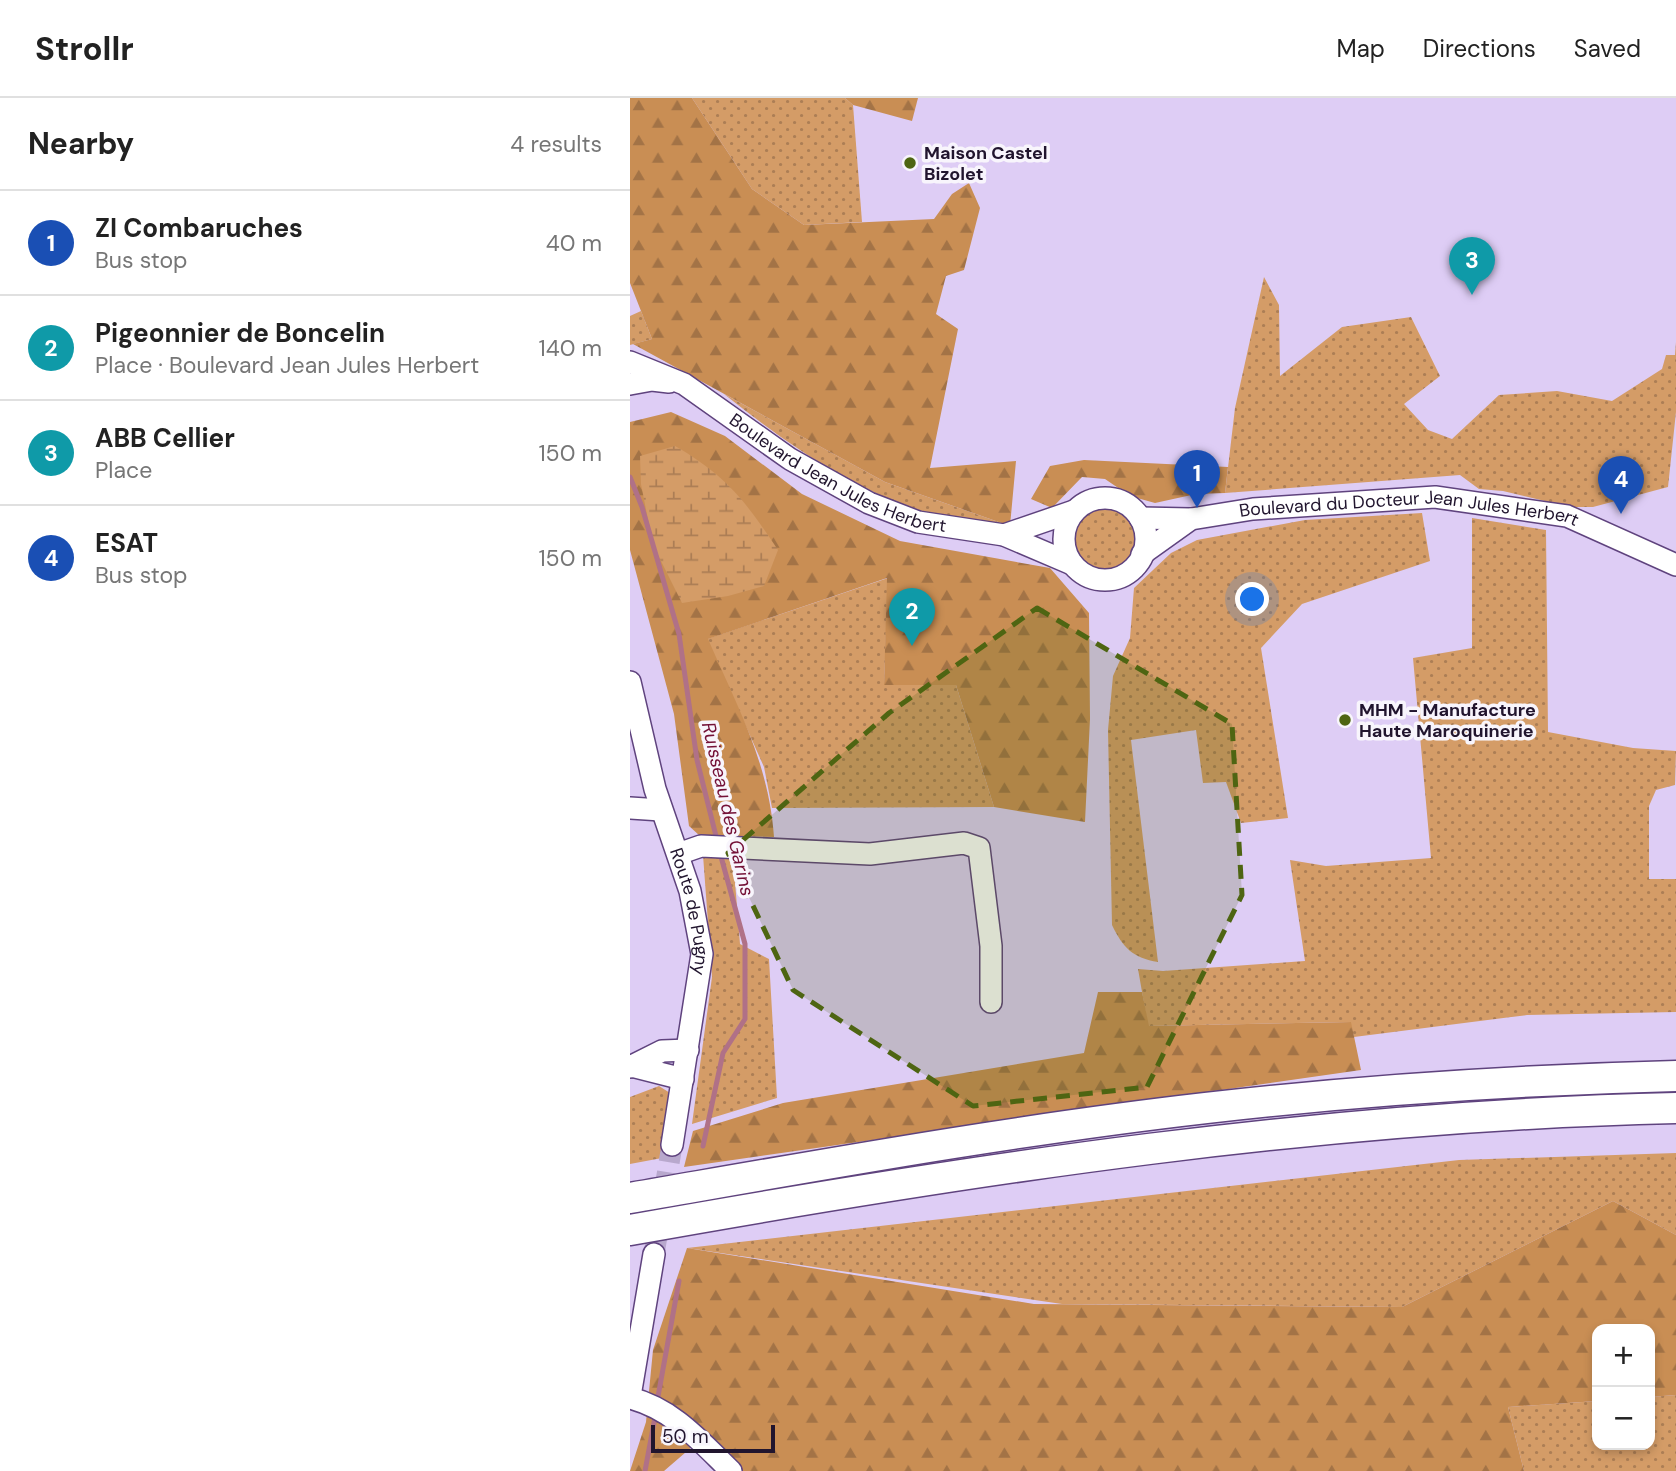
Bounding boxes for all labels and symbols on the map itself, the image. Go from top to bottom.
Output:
place label: Maison Castel Bizolet [924,141,1048,186]
marker: Maison Castel Bizolet [902,155,918,171]
pin: 3 [1449,237,1495,295]
street label: Boulevard Jean Jules Herbert [725,408,948,538]
pin: 1 [1174,450,1220,508]
pin: 4 [1598,456,1644,514]
street label: Boulevard du Docteur Jean Jules Herbert [1237,485,1583,532]
your location [1235,582,1269,616]
pin: 2 [889,588,935,646]
place label: MHM - Manufacture Haute Maroquinerie [1359,698,1536,743]
marker: MHM - Manufacture Haute Maroquinerie [1337,712,1353,728]
water label: Ruisseau des Garins [696,720,760,898]
street label: Route de Pugny [664,845,714,977]
scale bar [651,1422,775,1454]

